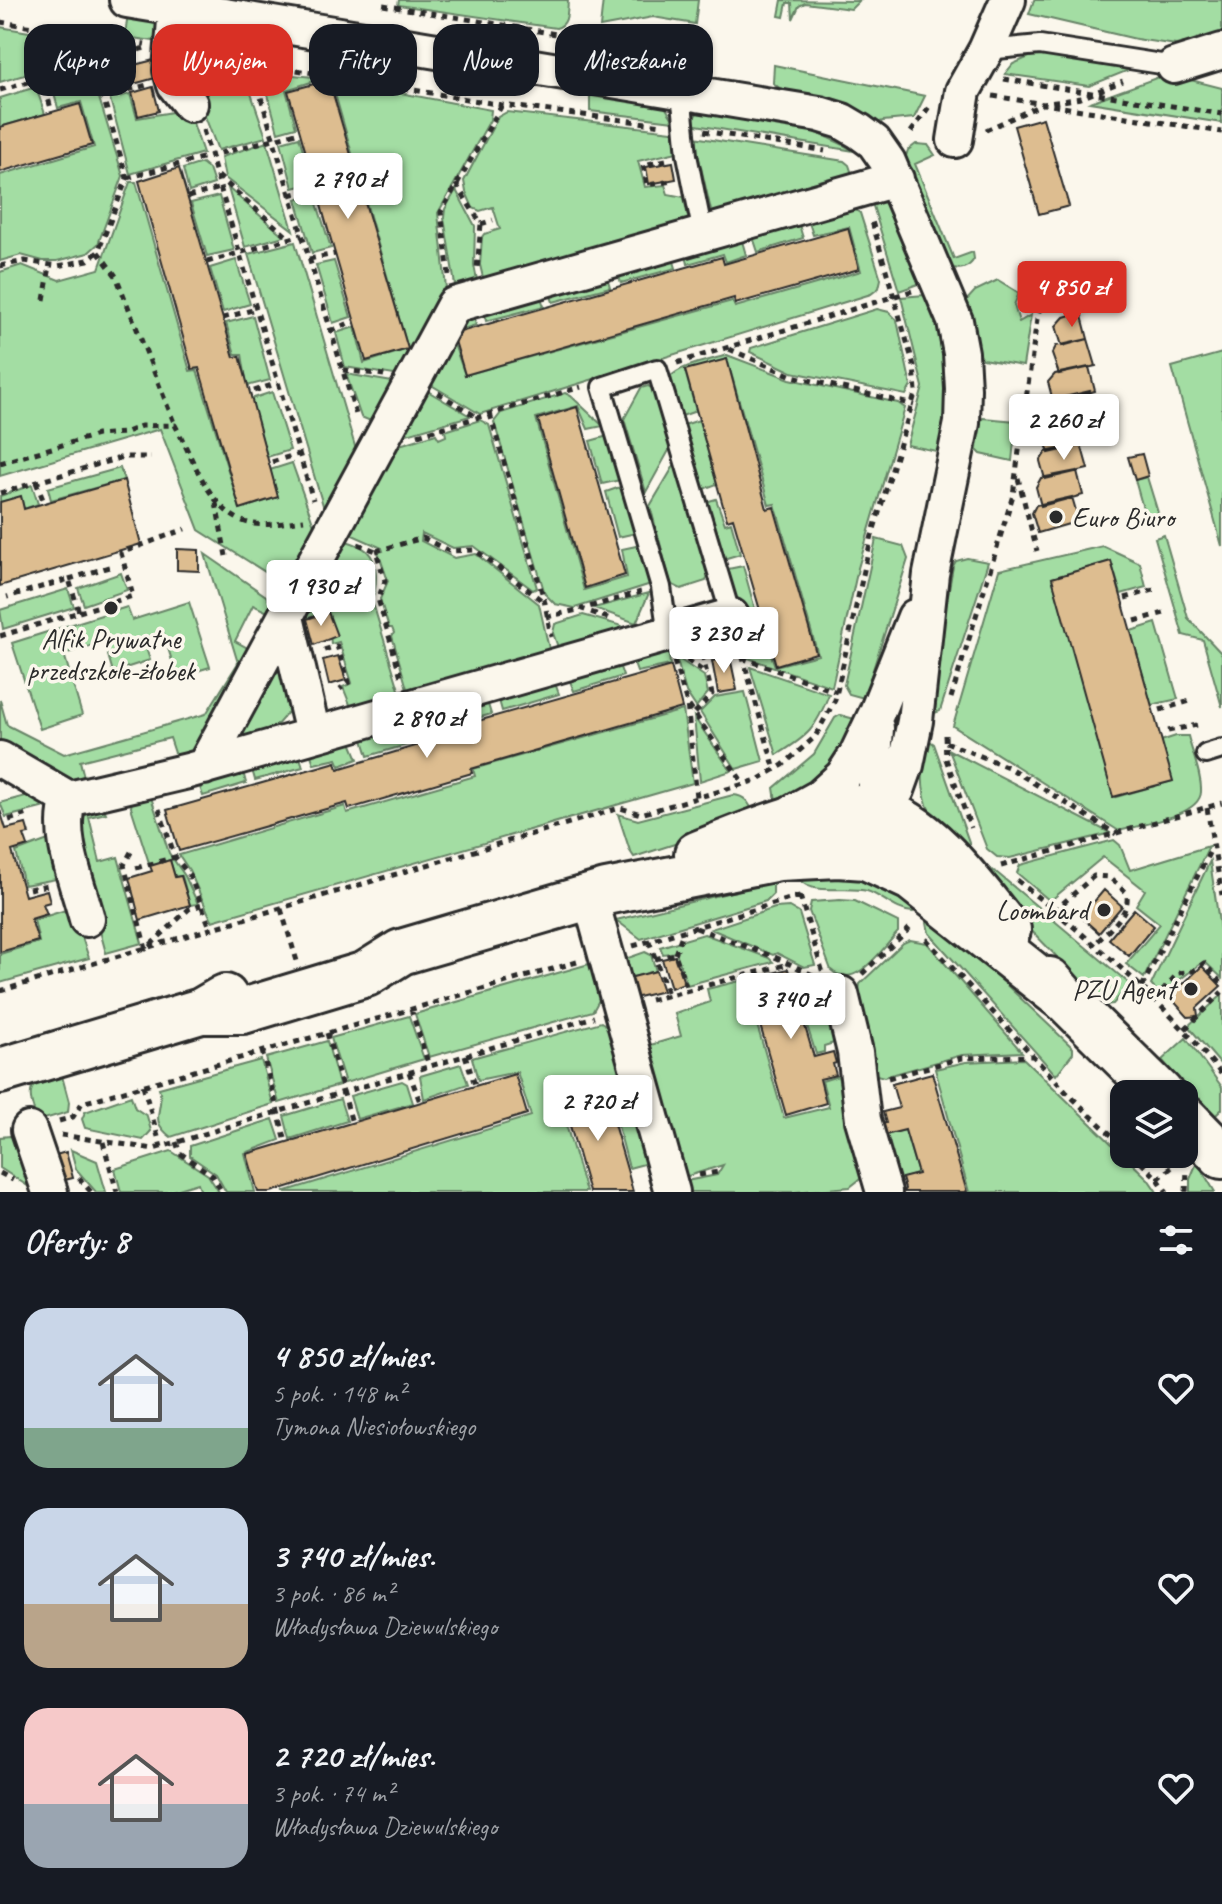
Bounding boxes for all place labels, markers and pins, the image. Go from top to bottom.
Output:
pin: 2 790 zł [265,153,431,221]
pin: 4 850 zł [989,261,1155,329]
pin: 2 260 zł [981,394,1147,462]
place label: Euro Biuro [1072,500,1177,535]
marker: Euro Biuro [1047,508,1065,526]
pin: 1 930 zł [238,560,404,628]
marker: Alfik Prywatne przedszkole-żłobek [102,599,120,617]
pin: 3 230 zł [641,607,807,675]
place label: Alfik Prywatne przedszkole-żłobek [27,621,197,688]
pin: 2 890 zł [344,692,510,760]
place label: Loombard [996,893,1092,928]
marker: Loombard [1095,901,1113,919]
place label: PZU Agent [1072,972,1179,1007]
pin: 3 740 zł [708,973,874,1041]
marker: PZU Agent [1182,980,1200,998]
pin: 2 720 zł [515,1075,681,1143]

